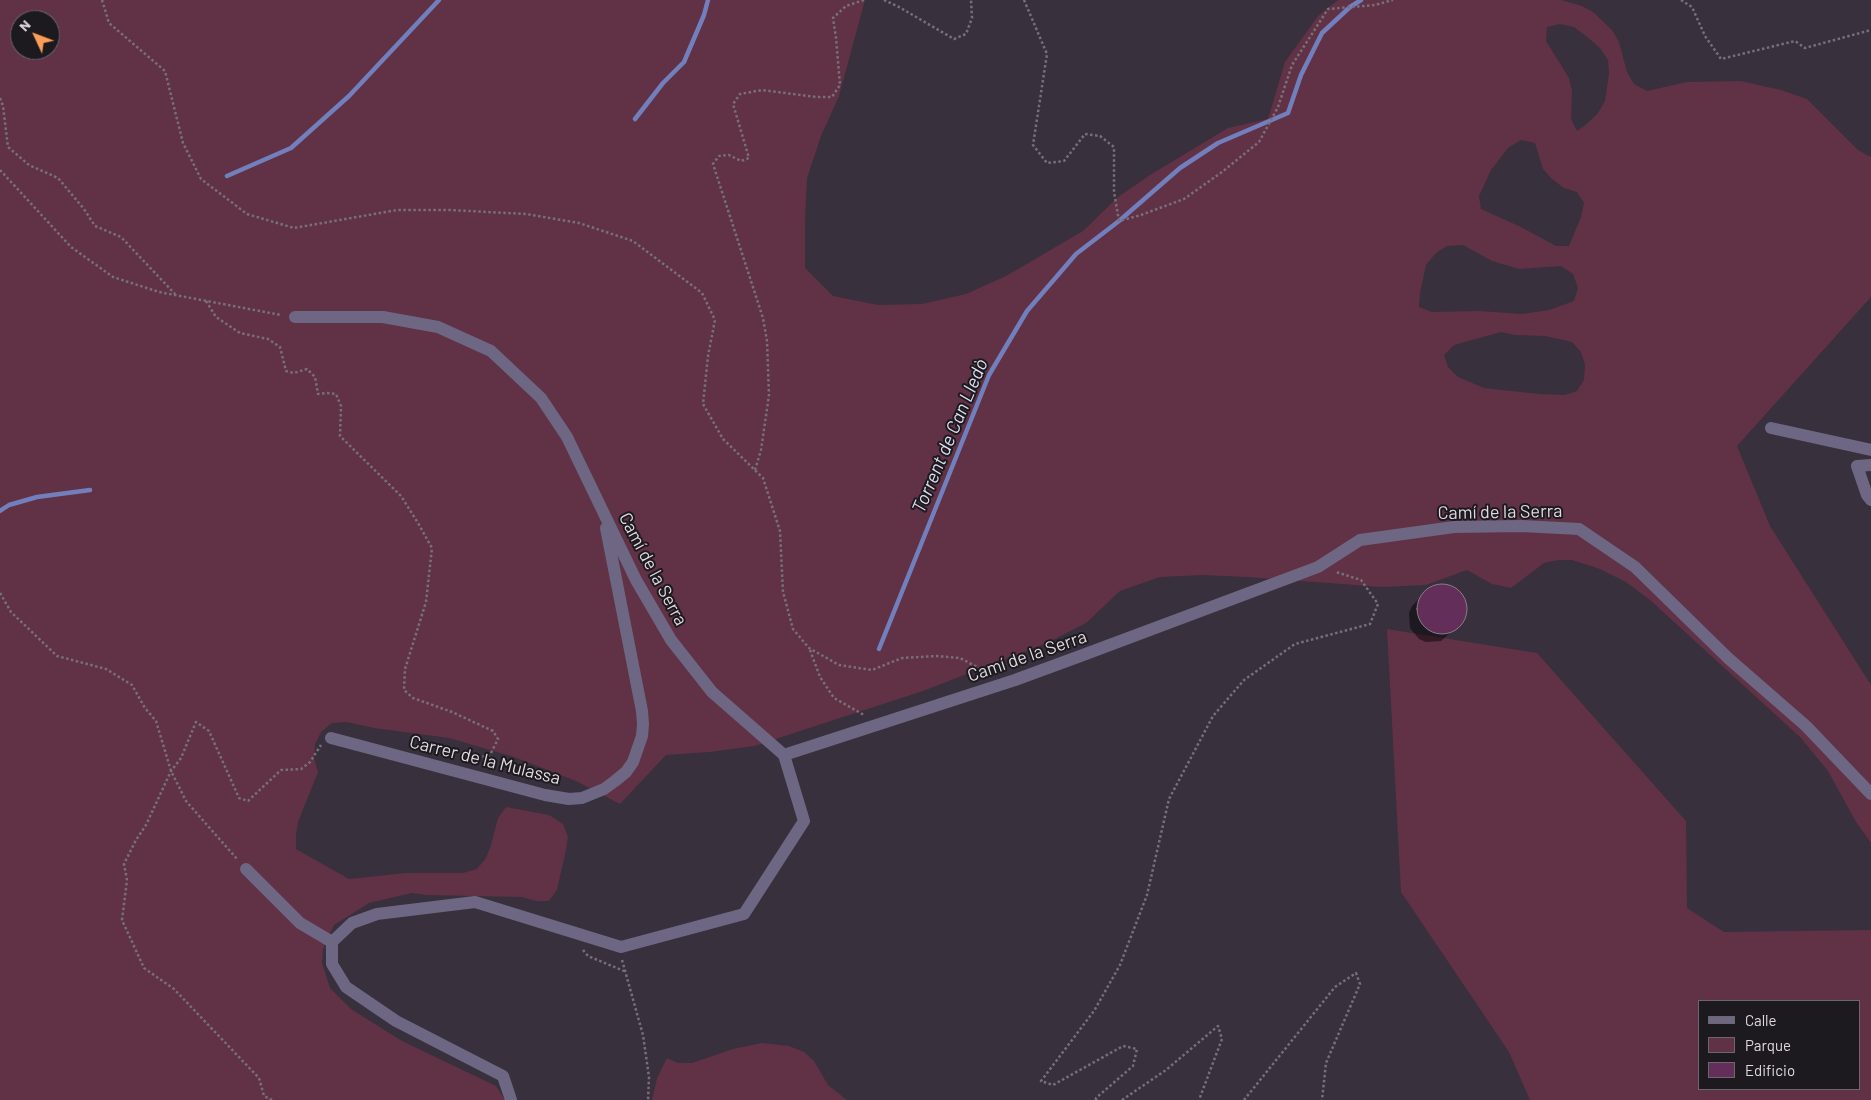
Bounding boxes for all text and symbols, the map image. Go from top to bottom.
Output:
north arrow [10,10,60,60]
text: N [15,16,34,34]
water label: Torrent de Can Lledò [907,355,993,517]
street label: Camí de la Serra [1438,500,1562,524]
street label: Camí de la Serra [614,509,692,629]
street label: Camí de la Serra [965,626,1089,686]
street label: Carrer de la Mulassa [407,731,563,789]
legend [1698,1000,1861,1090]
text: Calle [1745,1011,1777,1029]
text: Parque [1745,1036,1791,1054]
text: Edificio [1745,1061,1795,1079]

